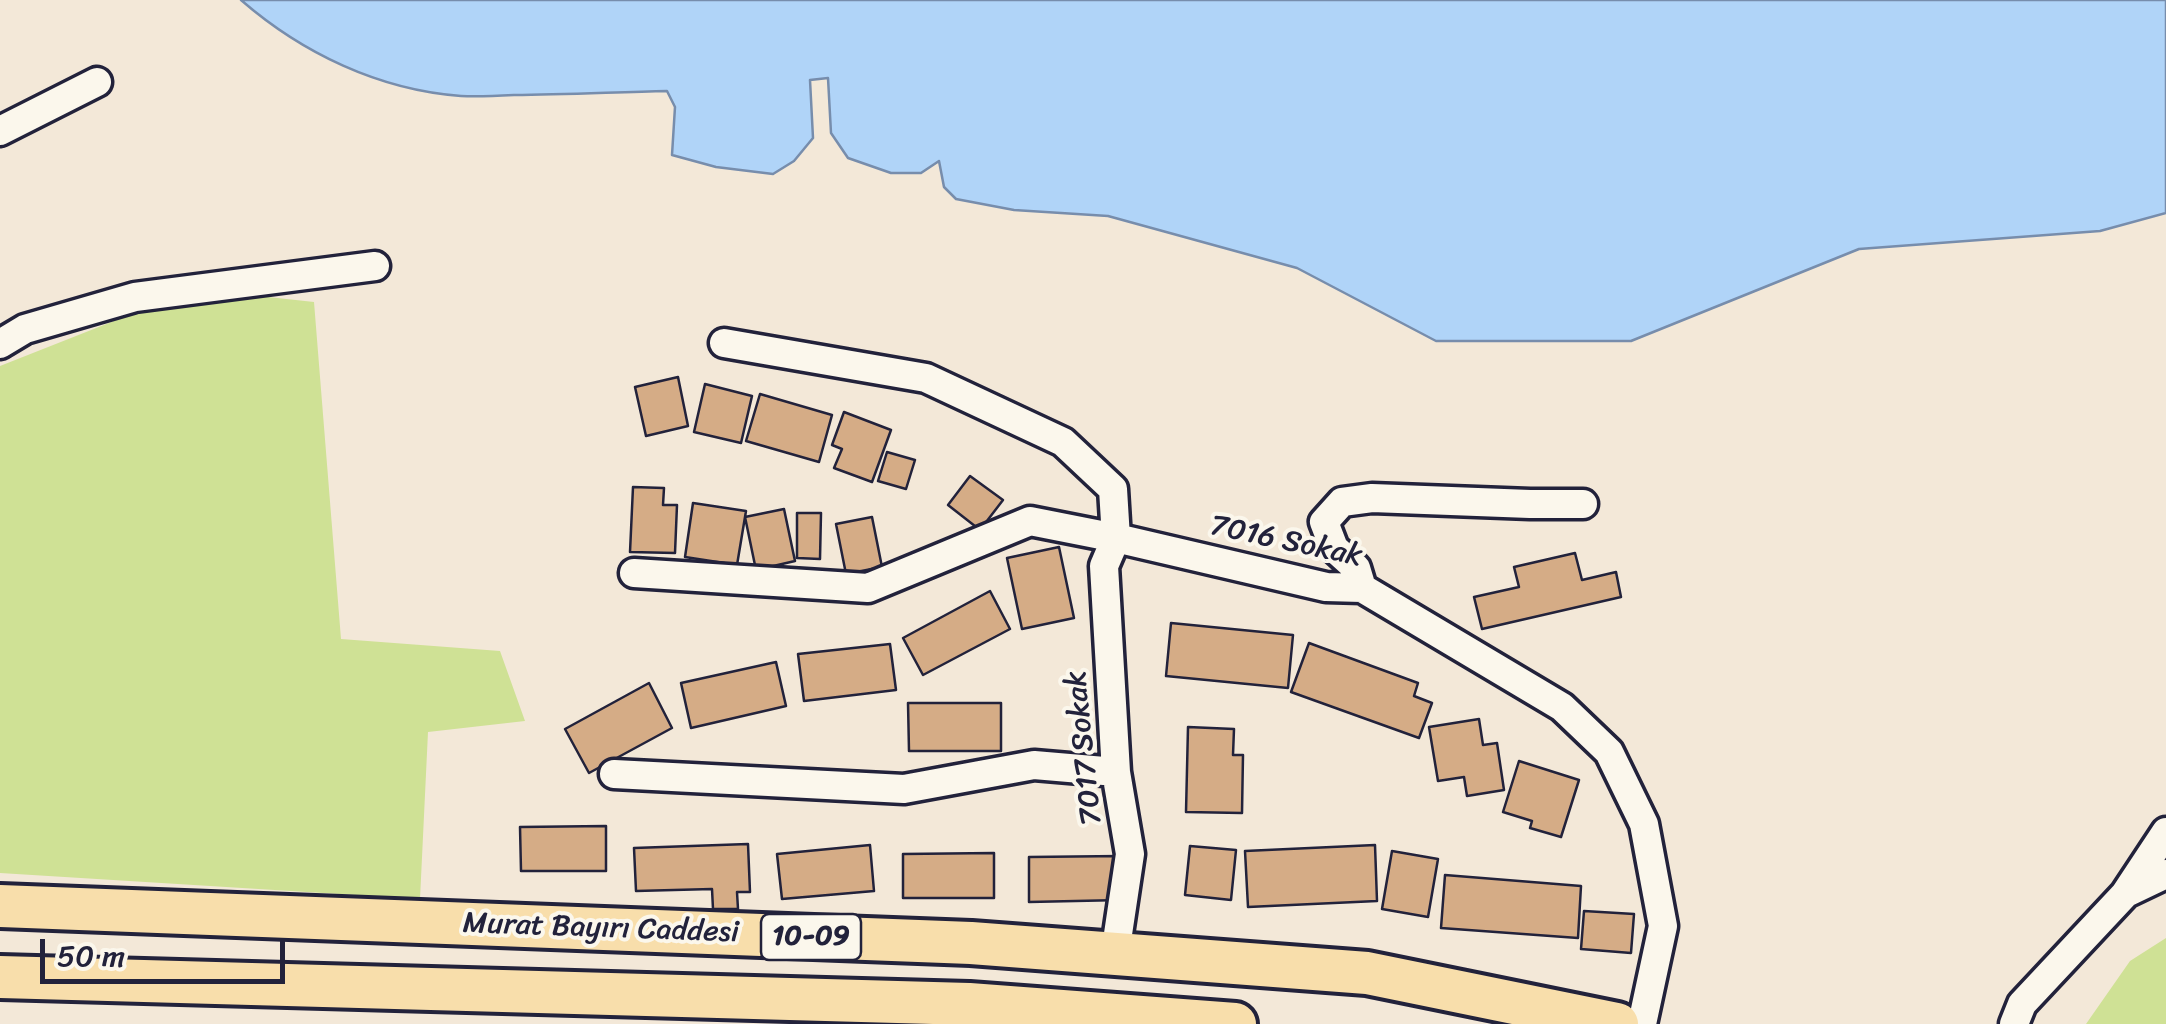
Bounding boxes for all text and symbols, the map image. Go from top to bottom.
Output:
street label: 7016 Sokak [1207,508,1365,576]
street label: 7017 Sokak [1059,669,1111,827]
street label: Murat Bayırı Caddesi [462,906,740,952]
road number: 10-09 [761,914,861,960]
scale bar [45,919,290,981]
text: 50 m [57,929,125,983]

